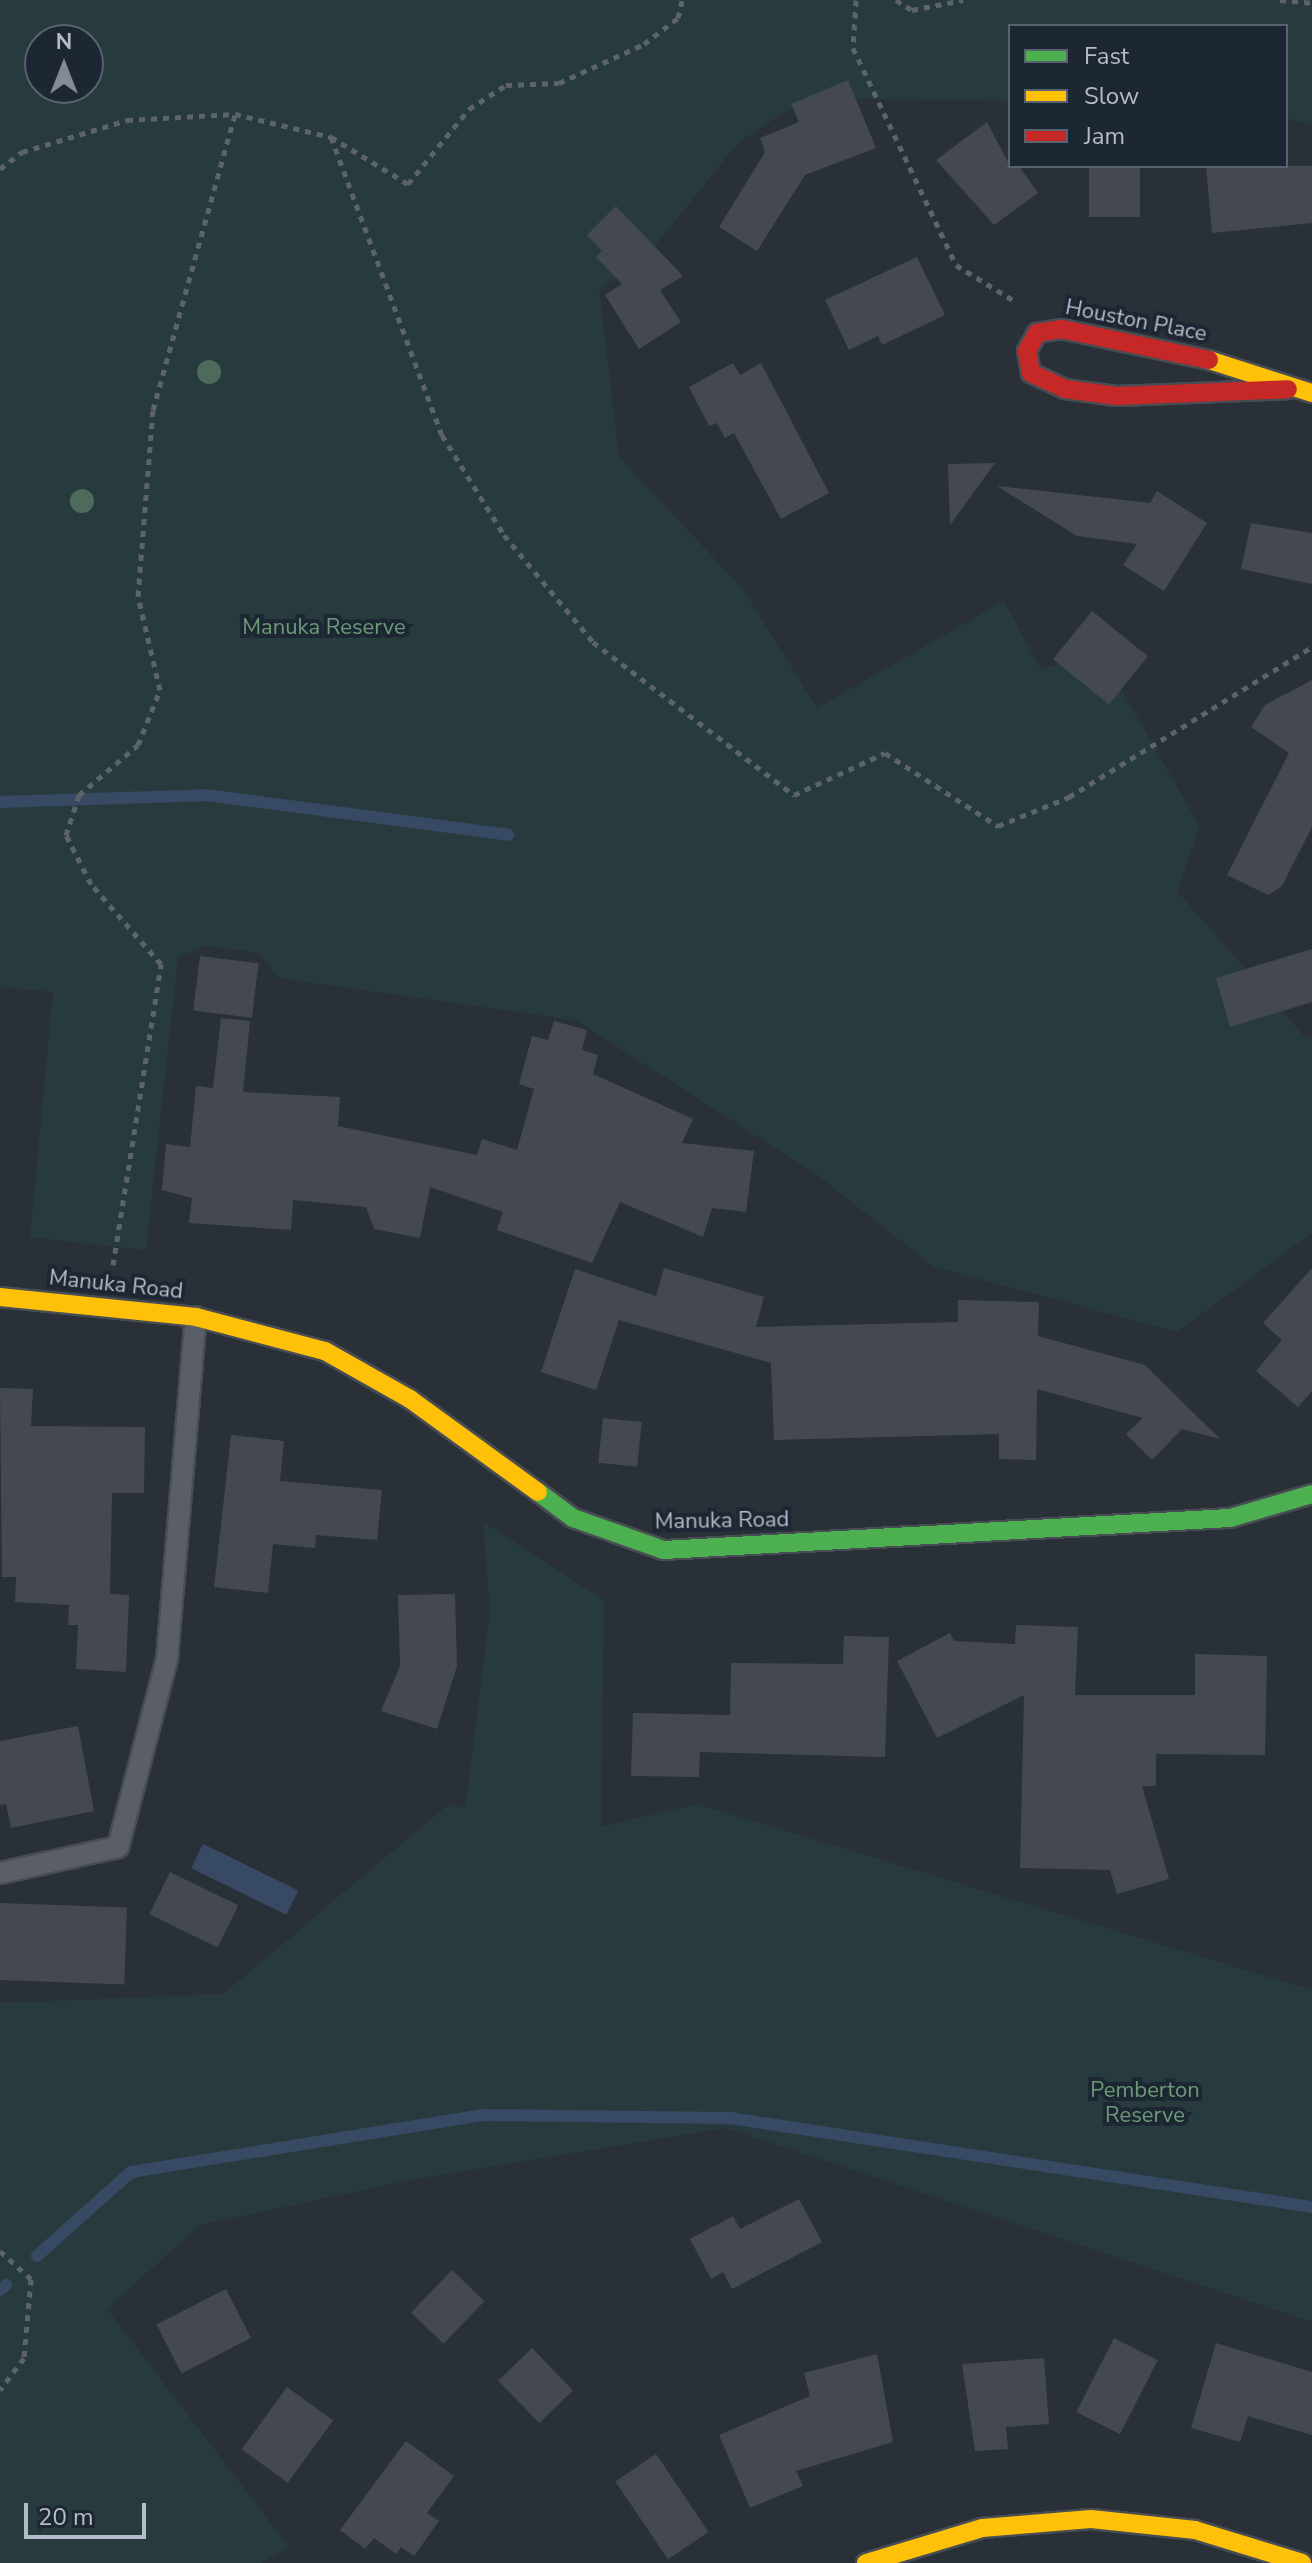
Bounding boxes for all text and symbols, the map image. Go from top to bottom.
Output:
north arrow [24,24,104,104]
legend [1008,24,1288,168]
text: N [56,27,72,57]
text: Fast [1084,40,1129,72]
text: Slow [1084,80,1139,112]
text: Jam [1084,120,1125,152]
street label: Houston Place [1063,294,1209,348]
park label: Manuka Reserve [242,615,406,641]
street label: Manuka Road [48,1265,184,1305]
street label: Manuka Road [654,1507,790,1535]
park label: Pemberton Reserve [1090,2077,1200,2128]
scale bar [28,2487,150,2537]
text: 20 m [38,2501,94,2533]

